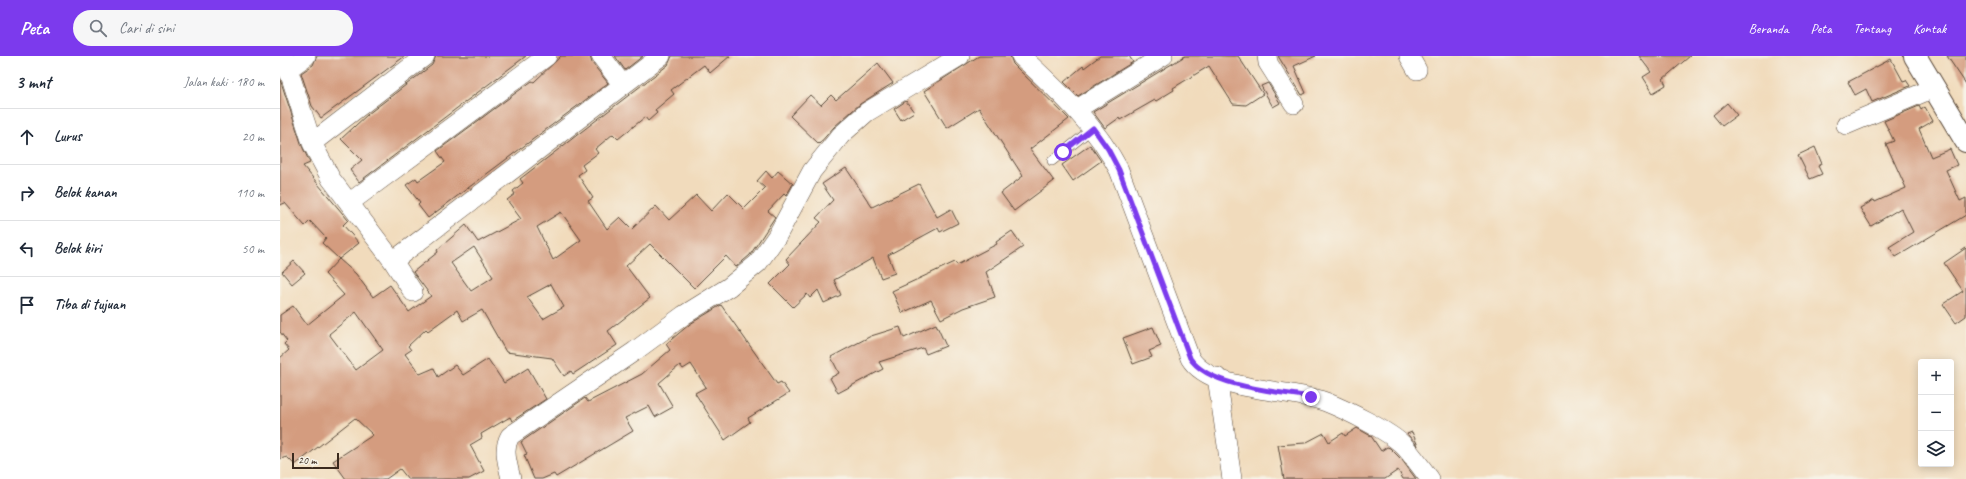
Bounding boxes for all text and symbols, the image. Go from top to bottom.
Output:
search box [73,10,353,46]
text: Peta [20,16,49,40]
icon: search [87,17,109,39]
text: Cari di sini [119,19,174,38]
text: Beranda [1749,20,1789,37]
text: Peta [1811,20,1832,37]
text: Tentang [1854,20,1891,37]
text: Kontak [1913,20,1946,37]
text: 3 mnt [16,72,51,93]
text: Jalan kaki · 180 m [184,74,264,90]
icon: ahead [16,126,38,148]
text: Lurus [54,127,82,146]
text: 20 m [242,129,264,145]
route start [1054,143,1072,161]
icon: right [16,182,38,204]
text: Belok kanan [54,183,117,202]
text: 110 m [236,185,264,201]
icon: left [16,238,38,260]
text: Belok kiri [54,239,101,258]
text: 50 m [242,241,264,257]
icon: arrive [16,294,38,316]
text: Tiba di tujuan [54,295,125,314]
map controls [1918,359,1954,467]
button: + [1918,359,1954,395]
route end [1302,388,1320,406]
button: − [1918,395,1954,431]
button: layers [1918,431,1954,467]
scale bar [292,451,339,470]
text: 20 m [298,453,317,467]

